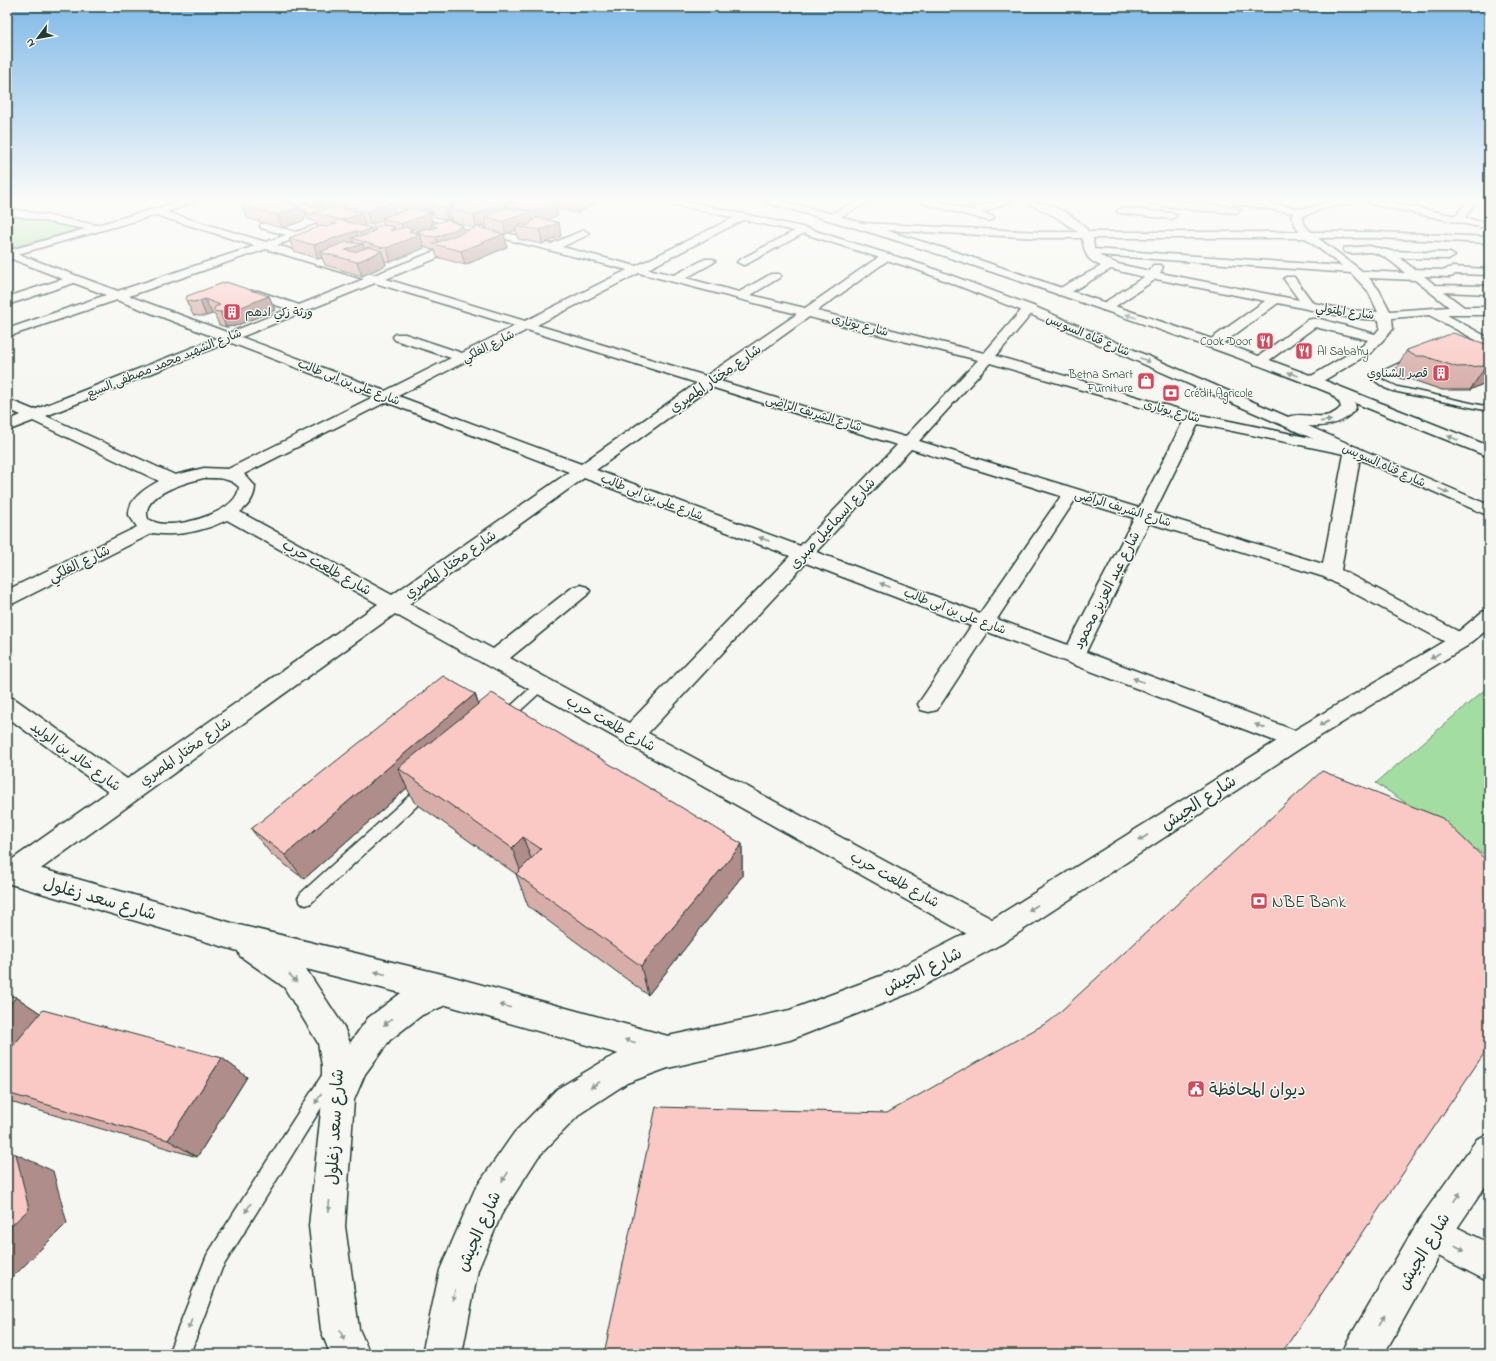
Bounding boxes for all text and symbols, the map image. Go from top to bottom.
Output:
north arrow [18,18,58,58]
text: N [22,35,39,50]
street label: شارع المتولي [1314,299,1375,326]
building icon: ورثة زكي ادهم [222,302,242,322]
place label: ورثة زكي ادهم [245,304,313,323]
street label: شارع بوتارى [829,310,890,342]
street label: شارع قناه السويس [1043,310,1132,362]
one-way arrow [1125,313,1137,319]
street label: شارع الشهيد محمد مصطفى السبع [84,324,245,403]
street label: شارع الفلكي [459,326,518,369]
restaurant icon: Cook Door [1255,331,1275,351]
place label: Cook Door [1200,333,1252,351]
street label: شارع مختار المصري [666,340,766,419]
restaurant icon: Al Sabahy [1294,341,1314,361]
place label: Al Sabahy [1317,343,1369,362]
street label: شارع على بن ابى طالب [295,355,402,411]
one-way arrow [1140,357,1151,363]
building icon: قصر الشناوي [1431,363,1451,383]
place label: قصر الشناوي [1367,365,1428,383]
place label: Betna Smart Furniture [1068,366,1134,398]
shop icon: Betna Smart Furniture [1136,371,1156,391]
one-way arrow [1287,371,1299,377]
bank icon: Crédit Agricole [1161,383,1181,403]
place label: Crédit Agricole [1184,385,1254,404]
street label: شارع الشريف الراضى [763,391,864,437]
street label: شارع بوتارى [1141,396,1202,428]
one-way arrow [1320,417,1332,424]
one-way arrow [1446,434,1458,440]
street label: شارع قناه السويس [1339,439,1428,492]
street label: شارع على بن ابى طالب [598,470,705,526]
street label: شارع اسماعيل صبرى [785,474,881,574]
street label: شارع الشريف الراضى [1072,486,1173,532]
one-way arrow [1438,488,1449,494]
street label: شارع مختار المصري [401,526,501,605]
street label: شارع عبد العزيز محمود [1068,528,1146,653]
street label: شارع طلعت حرب [278,535,375,602]
one-way arrow [757,535,769,541]
street label: شارع الفلكي [45,540,115,589]
one-way arrow [879,581,891,587]
street label: شارع على بن ابى طالب [901,584,1008,640]
one-way arrow [1429,653,1441,660]
one-way arrow [1131,677,1143,683]
street label: شارع طلعت حرب [562,691,659,758]
street label: شارع مختار المصري [136,713,236,792]
street label: شارع خالد بن الوليد [25,717,125,797]
one-way arrow [1318,720,1330,727]
one-way arrow [1253,722,1265,728]
street label: شارع الجيش [1156,769,1242,837]
one-way arrow [1137,834,1149,841]
street label: شارع طلعت حرب [846,847,943,914]
street label: شارع سعد زغلول [40,871,159,928]
place label: NBE Bank [1272,890,1346,915]
bank icon: NBE Bank [1249,891,1269,911]
one-way arrow [1028,904,1039,912]
street label: شارع الجيش [879,941,967,1001]
one-way arrow [373,970,386,976]
one-way arrow [288,973,298,983]
one-way arrow [499,1003,511,1009]
one-way arrow [383,1018,394,1026]
one-way arrow [624,1038,636,1044]
street label: شارع سعد زغلول [320,1068,351,1186]
place label: ديوان المحافظة [1209,1078,1306,1103]
public building icon: ديوان المحافظة [1186,1079,1206,1099]
one-way arrow [589,1081,600,1089]
one-way arrow [314,1093,321,1104]
one-way arrow [501,1171,508,1183]
street label: شارع الجيش [451,1187,508,1276]
one-way arrow [1453,1192,1461,1203]
one-way arrow [326,1200,332,1212]
one-way arrow [244,1203,252,1213]
street label: شارع الجيش [1391,1209,1457,1295]
one-way arrow [1455,1245,1466,1251]
one-way arrow [450,1289,456,1302]
one-way arrow [1378,1314,1385,1326]
one-way arrow [187,1319,193,1331]
one-way arrow [340,1330,346,1342]

